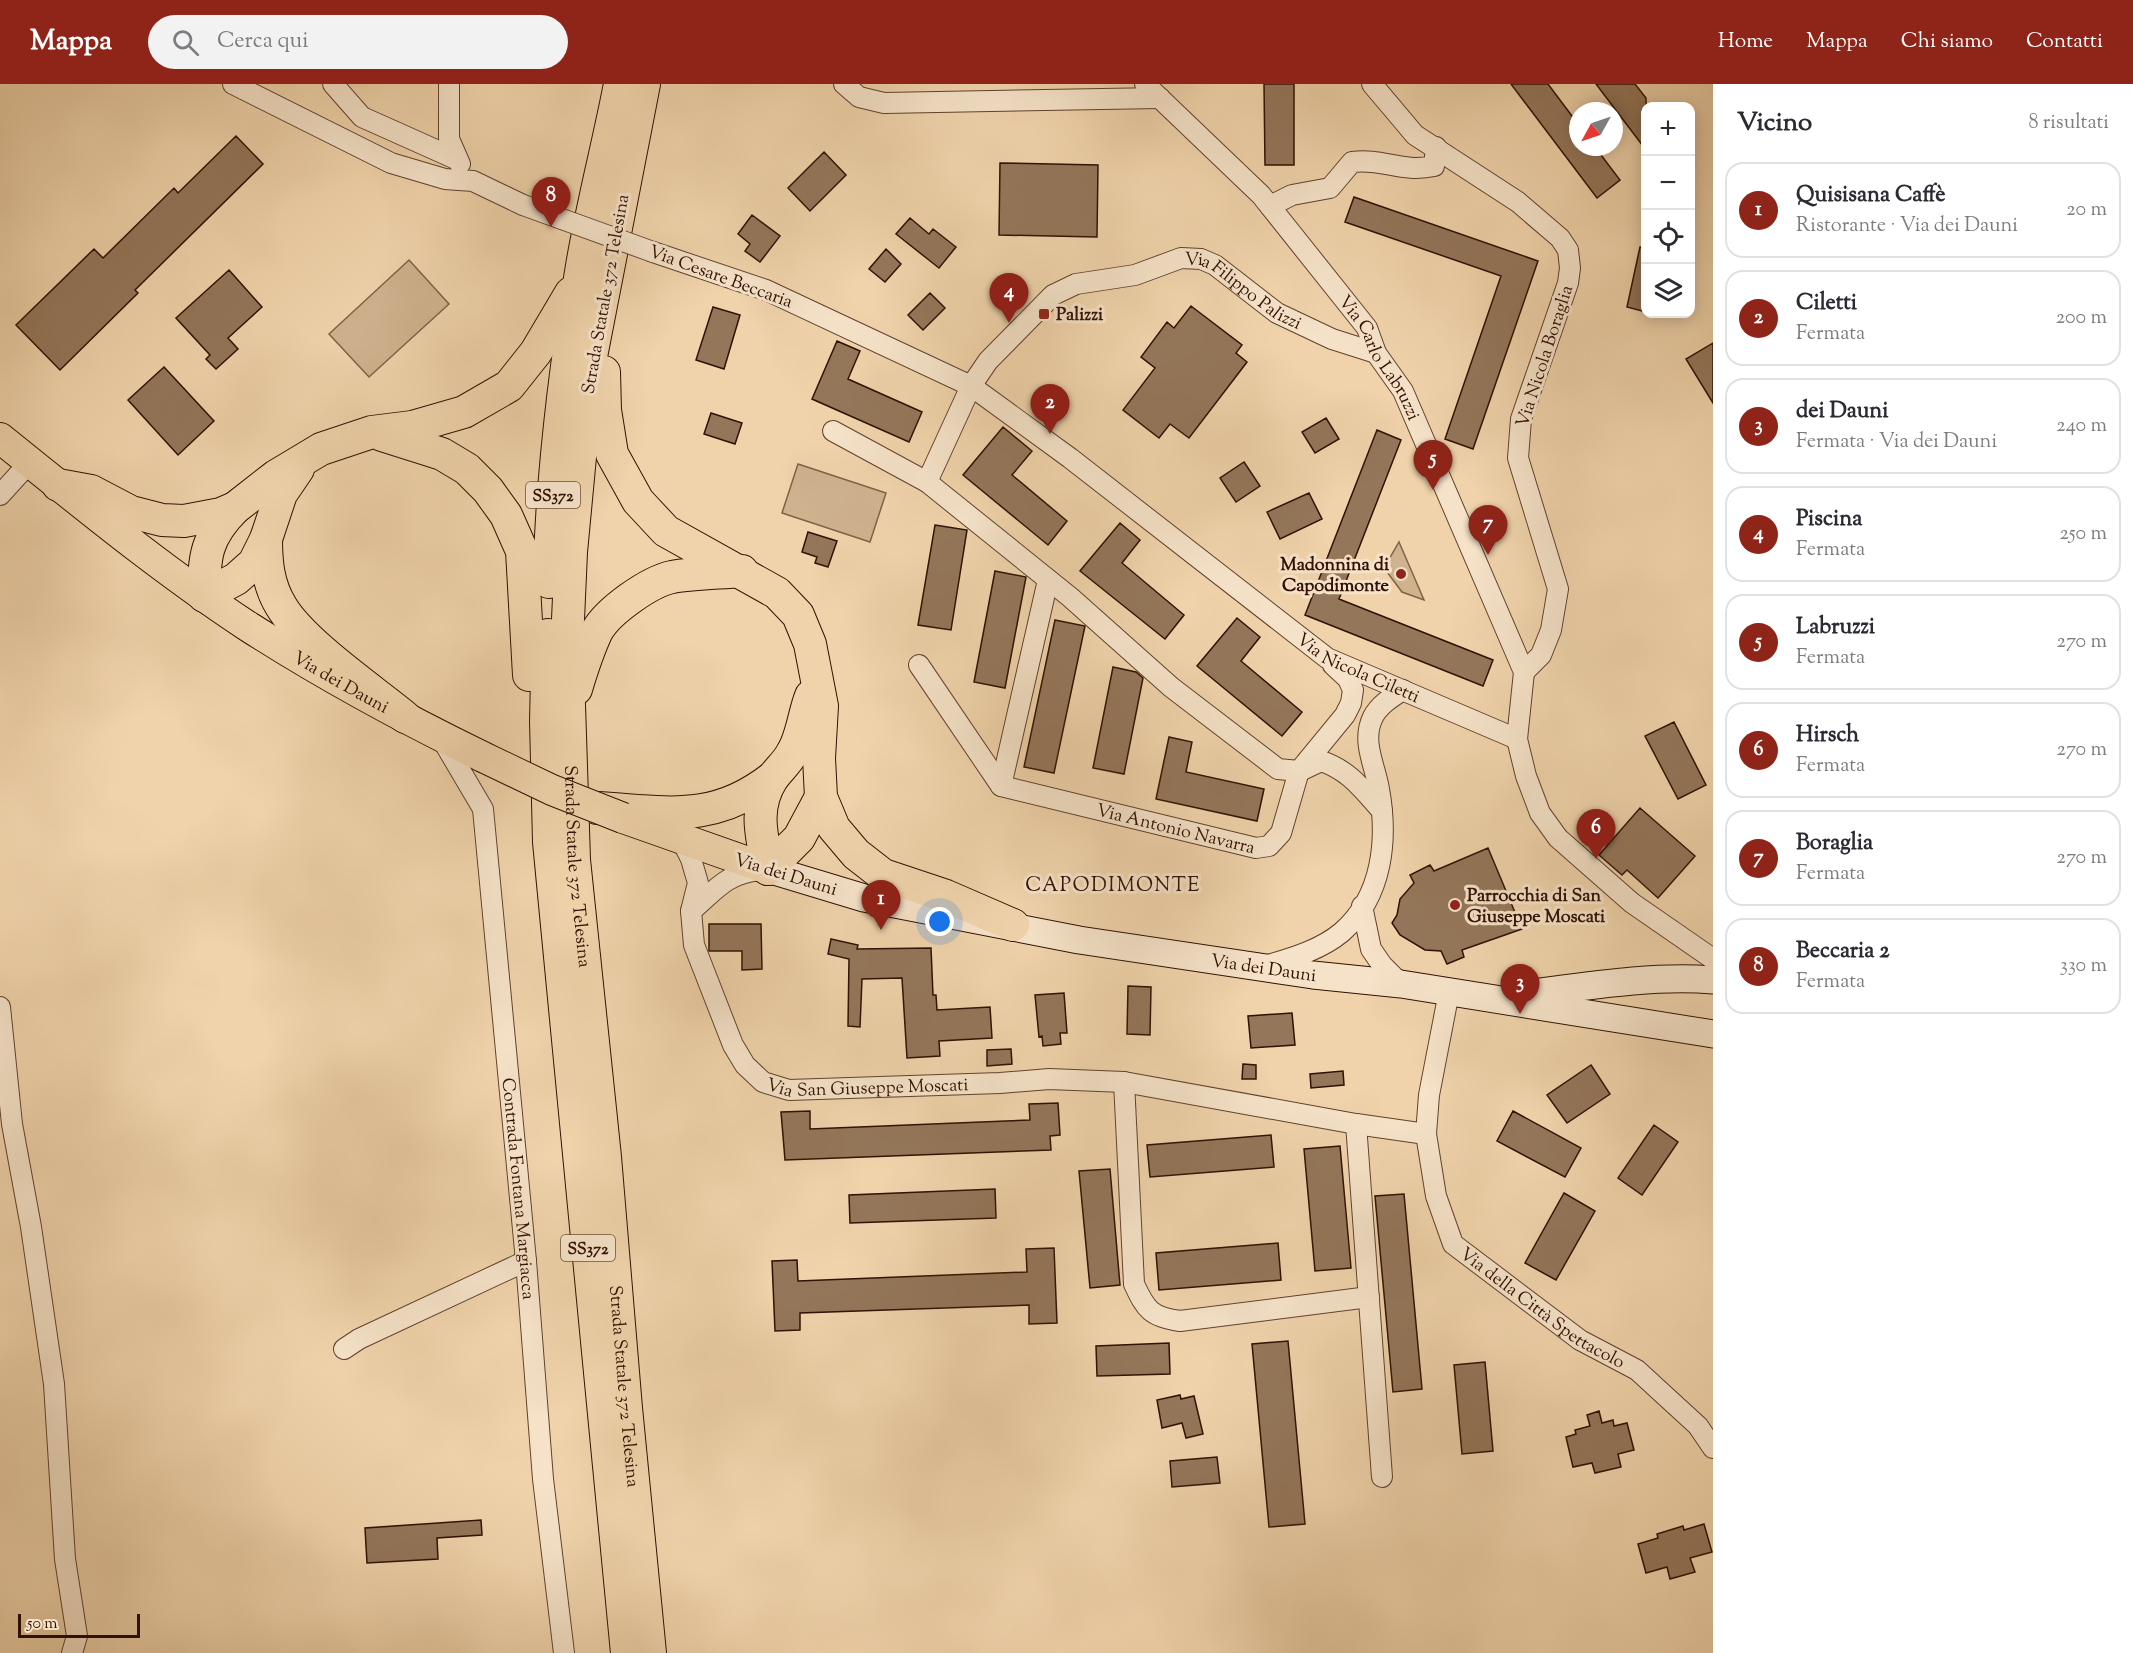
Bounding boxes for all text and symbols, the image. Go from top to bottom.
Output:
search box [148,15,568,69]
text: Mappa [30,22,112,62]
icon: search [169,26,202,59]
text: Cerca qui [217,26,308,58]
text: Home [1718,27,1773,57]
text: Mappa [1806,27,1868,57]
text: Chi siamo [1901,27,1993,57]
text: Contatti [2026,27,2103,57]
north arrow [1569,102,1623,156]
map controls [1641,102,1695,318]
button: + [1641,102,1695,156]
text: Vicino [1737,105,1812,142]
text: 8 risultati [2028,109,2109,138]
button: − [1641,156,1695,210]
pin: 8 [532,178,570,227]
text: Quisisana Caffè [1796,180,1946,212]
street label: Strada Statale 372 Telesina [577,192,637,396]
text: 1 [1755,196,1762,225]
text: 20 m [2066,196,2107,225]
button: locate [1641,210,1695,264]
text: Ristorante · Via dei Dauni [1796,212,2018,241]
street label: Via Cesare Beccaria [645,240,796,316]
street label: Via Filippo Palizzi [1184,247,1305,338]
button: layers [1641,264,1695,318]
pin: 4 [990,274,1028,323]
street label: Via Nicola Boraglia [1511,282,1581,431]
text: Ciletti [1796,288,1857,320]
street label: Via Carlo Labruzzi [1331,291,1425,425]
place label: Palizzi [1056,303,1104,329]
text: 2 [1754,304,1763,333]
text: 200 m [2056,304,2107,333]
marker: Palizzi [1037,307,1051,321]
text: Fermata [1796,320,1865,349]
pin: 2 [1030,384,1070,434]
text: dei Dauni [1796,396,1889,428]
text: 3 [1754,412,1763,441]
text: 240 m [2056,412,2107,441]
text: Fermata · Via dei Dauni [1796,428,1997,457]
pin: 5 [1414,440,1452,490]
road number: SS372 [526,482,580,508]
text: Piscina [1796,504,1862,536]
pin: 7 [1468,506,1508,555]
text: 4 [1753,520,1764,549]
text: 250 m [2059,520,2107,549]
text: Fermata [1796,536,1865,565]
place label: Madonnina di Capodimonte [1280,553,1390,600]
marker: Madonnina di Capodimonte [1394,567,1408,581]
text: Labruzzi [1796,612,1875,644]
street label: Via Nicola Ciletti [1290,628,1423,711]
text: 5 [1755,628,1762,657]
text: 270 m [2057,628,2107,657]
text: Fermata [1796,644,1865,673]
street label: Via dei Dauni [287,646,393,721]
text: Hirsch [1796,720,1859,752]
text: 6 [1754,736,1763,765]
text: 270 m [2057,736,2107,765]
text: Fermata [1796,752,1865,781]
street label: Strada Statale 372 Telesina [556,765,596,969]
street label: Via Antonio Navarra [1093,799,1257,862]
pin: 6 [1576,810,1616,859]
text: Boraglia [1796,828,1873,860]
text: 7 [1753,844,1764,873]
text: 270 m [2057,844,2107,873]
street label: Via dei Dauni [731,848,840,904]
text: Fermata [1796,860,1865,889]
district label: CAPODIMONTE [1025,872,1201,901]
pin: 1 [862,880,900,930]
place label: Parrocchia di San Giuseppe Moscati [1467,884,1606,931]
marker: Parrocchia di San Giuseppe Moscati [1448,898,1462,912]
your location [925,907,954,936]
text: Beccaria 2 [1796,936,1889,968]
street label: Via dei Dauni [1209,949,1317,990]
text: 8 [1754,952,1764,981]
text: 330 m [2060,952,2107,981]
pin: 3 [1500,964,1540,1014]
text: Fermata [1796,968,1865,997]
street label: Via San Giuseppe Moscati [763,1073,969,1105]
street label: Contrada Fontana Margiacca [494,1077,540,1301]
road number: SS372 [561,1235,615,1261]
street label: Via della Città Spettacolo [1453,1242,1629,1376]
street label: Strada Statale 372 Telesina [601,1284,645,1489]
scale bar [18,1611,140,1638]
text: 50 m [27,1613,58,1636]

